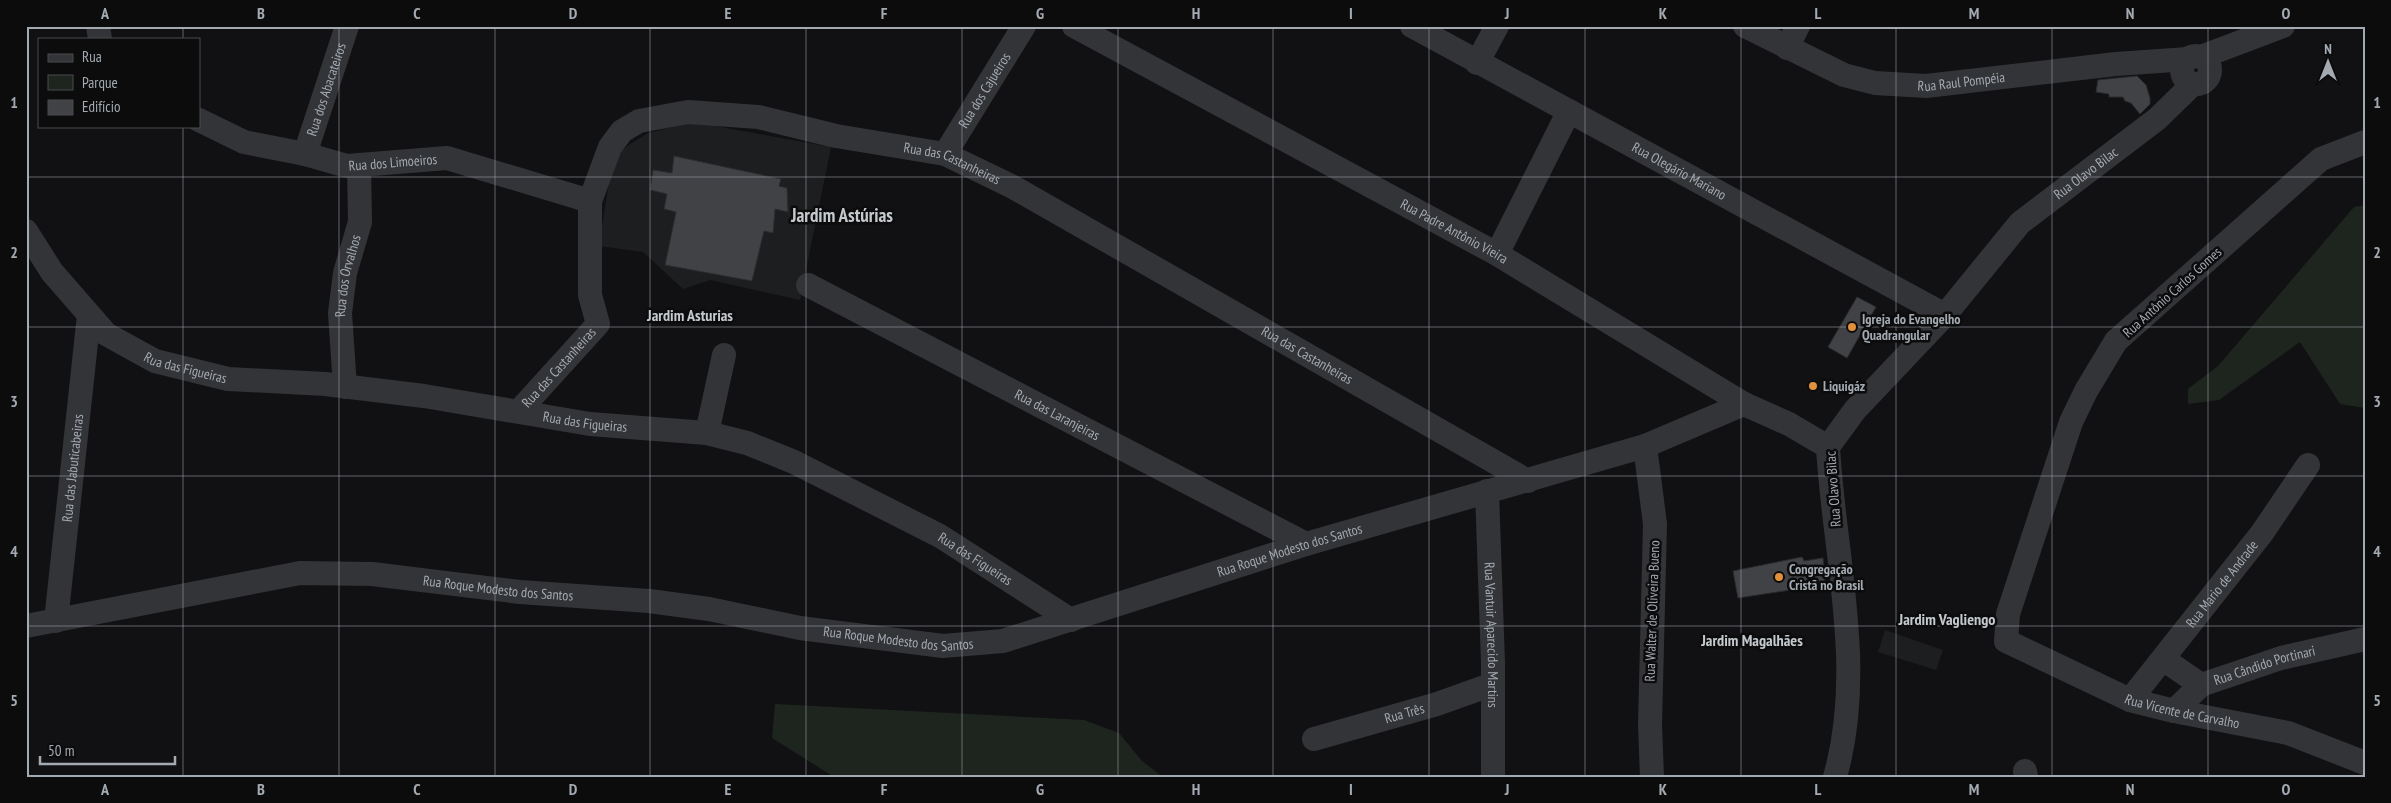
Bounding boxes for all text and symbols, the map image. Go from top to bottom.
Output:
text: A [100,3,110,23]
text: B [257,3,265,23]
text: C [413,3,421,23]
text: D [569,3,578,23]
text: E [725,3,732,23]
text: F [881,3,888,23]
text: G [1036,3,1044,23]
text: H [1192,3,1200,23]
text: I [1349,3,1353,23]
text: J [1504,3,1509,23]
text: K [1659,3,1668,23]
text: L [1815,3,1822,23]
text: M [1969,3,1979,23]
text: N [2126,3,2134,23]
text: O [2282,3,2291,23]
legend [38,38,200,128]
north arrow [2304,38,2354,88]
street label: Rua dos Abacateiros [303,40,350,138]
text: N [2324,40,2332,58]
text: Rua [82,47,102,66]
street label: Rua dos Cajueiros [954,49,1015,131]
street label: Rua Raul Pompéia [1917,68,2006,95]
text: Parque [82,73,118,92]
text: 1 [10,92,18,112]
text: 1 [2373,92,2381,112]
text: Edifício [82,97,120,116]
street label: Rua das Castanheiras [902,138,1004,189]
street label: Rua Olegário Mariano [1629,138,1730,204]
street label: Rua Olavo Bilac [2050,143,2121,203]
street label: Rua dos Limoeiros [348,150,438,175]
street label: Rua Padre Antônio Vieira [1397,195,1511,268]
district label: Jardim Astúrias [790,203,893,227]
street label: Rua dos Orvalhos [331,232,365,318]
text: 2 [10,242,18,262]
text: 2 [2373,242,2381,262]
street label: Rua Antônio Carlos Gomes [2119,243,2225,341]
district label: Jardim Asturias [646,305,733,325]
place label: Igreja do Evangelho Quadrangular [1862,310,1961,344]
marker: Igreja do Evangelho Quadrangular [1846,321,1858,333]
street label: Rua das Castanheiras [1258,322,1356,388]
street label: Rua das Castanheiras [518,323,600,411]
street label: Rua das Figueiras [141,348,229,387]
place label: Liquigáz [1823,377,1865,395]
marker: Liquigáz [1807,380,1819,392]
street label: Rua das Laranjeiras [1012,385,1103,444]
text: 3 [10,391,18,411]
text: 3 [2373,391,2381,411]
street label: Rua das Figueiras [542,407,628,436]
street label: Rua das Jabuticabeiras [58,413,87,523]
street label: Rua Olavo Bilac [1821,451,1845,527]
street label: Rua Roque Modesto dos Santos [1215,519,1365,581]
street label: Rua das Figueiras [935,528,1016,589]
street label: Rua Mario de Andrade [2182,536,2262,631]
street label: Rua Walter de Oliveira Bueno [1641,540,1663,682]
text: 4 [10,541,18,561]
text: 4 [2373,541,2381,561]
place label: Congregação Cristã no Brasil [1789,560,1864,594]
street label: Rua Vantuir Aparecido Martins [1480,562,1502,708]
street label: Rua Roque Modesto dos Santos [422,571,574,605]
marker: Congregação Cristã no Brasil [1773,571,1785,583]
district label: Jardim Vagliengo [1898,609,1995,629]
street label: Rua Roque Modesto dos Santos [822,622,974,655]
district label: Jardim Magalhães [1700,630,1803,650]
street label: Rua Cândido Portinari [2211,642,2317,689]
text: 5 [10,690,18,710]
street label: Rua Vicente de Carvalho [2122,690,2241,732]
text: 5 [2373,690,2381,710]
street label: Rua Três [1382,699,1427,727]
scale bar [40,733,175,765]
text: 50 m [48,741,74,760]
text: A [100,779,110,799]
text: B [257,779,265,799]
text: C [413,779,421,799]
text: D [569,779,578,799]
text: E [725,779,732,799]
text: F [881,779,888,799]
text: G [1036,779,1044,799]
text: H [1192,779,1200,799]
text: I [1349,779,1353,799]
text: J [1504,779,1509,799]
text: K [1659,779,1668,799]
text: L [1815,779,1822,799]
text: M [1969,779,1979,799]
text: N [2126,779,2134,799]
text: O [2282,779,2291,799]

